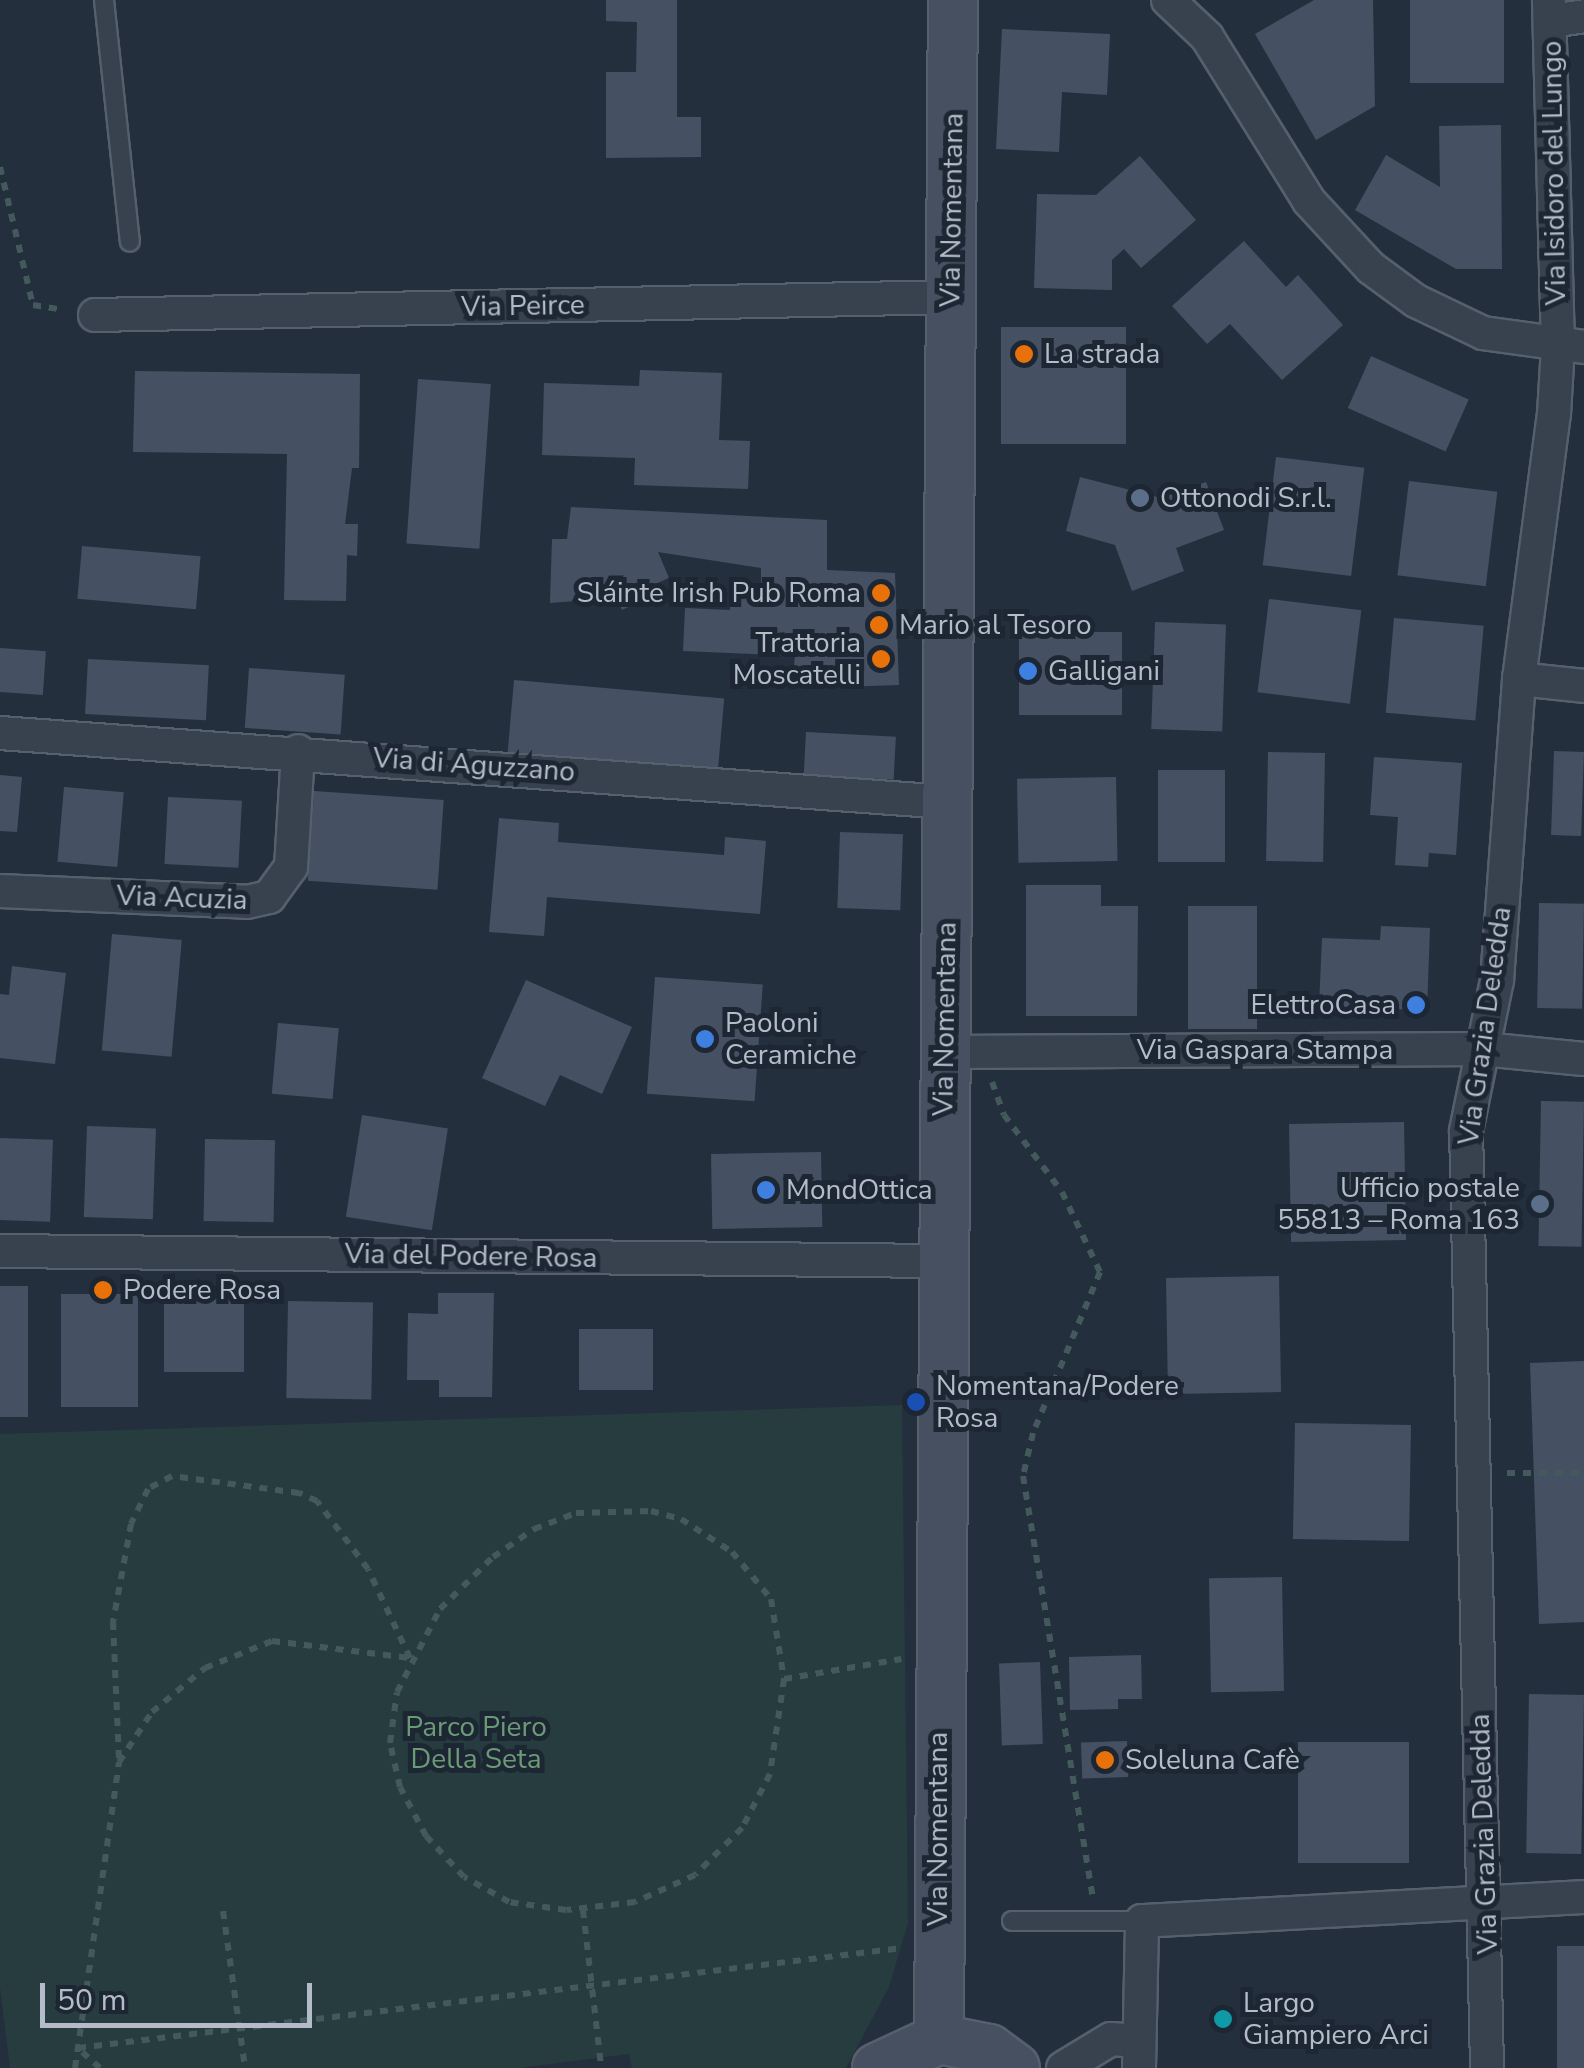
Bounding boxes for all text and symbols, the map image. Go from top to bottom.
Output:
street label: Via Isidoro del Lungo [1535,40,1573,306]
street label: Via Nomentana [934,113,970,307]
street label: Via Peirce [461,288,585,324]
place label: La strada [1044,337,1160,371]
marker: La strada [1013,343,1035,365]
place label: Ottonodi S.r.l. [1160,481,1332,515]
marker: Ottonodi S.r.l. [1129,487,1151,509]
place label: Sláinte Irish Pub Roma [577,576,861,610]
marker: Sláinte Irish Pub Roma [870,582,892,604]
place label: Mario al Tesoro [899,608,1091,642]
marker: Mario al Tesoro [868,614,890,636]
place label: Trattoria Moscatelli [733,626,861,692]
marker: Trattoria Moscatelli [870,648,892,670]
place label: Galligani [1048,654,1160,688]
marker: Galligani [1017,660,1039,682]
street label: Via di Aguzzano [372,741,576,789]
street label: Via Acuzia [116,879,248,917]
street label: Via Grazia Deledda [1452,905,1518,1147]
street label: Via Nomentana [927,922,963,1116]
place label: ElettroCasa [1250,988,1396,1022]
marker: ElettroCasa [1405,994,1427,1016]
place label: Paoloni Ceramiche [725,1006,857,1072]
marker: Paoloni Ceramiche [694,1028,716,1050]
street label: Via Gaspara Stampa [1137,1033,1393,1067]
place label: Ufficio postale 55813 – Roma 163 [1277,1171,1520,1237]
place label: MondOttica [786,1173,933,1207]
marker: MondOttica [755,1179,777,1201]
marker: Ufficio postale 55813 – Roma 163 [1529,1193,1551,1215]
street label: Via del Podere Rosa [344,1237,598,1275]
place label: Podere Rosa [123,1273,281,1307]
marker: Podere Rosa [92,1279,114,1301]
place label: Nomentana/Podere Rosa [936,1369,1179,1435]
marker: Nomentana/Podere Rosa [905,1391,927,1413]
park label: Parco Piero Della Seta [405,1710,547,1776]
street label: Via Grazia Deledda [1463,1713,1505,1955]
street label: Via Nomentana [921,1732,955,1926]
place label: Soleluna Cafè [1125,1743,1300,1777]
marker: Soleluna Cafè [1094,1749,1116,1771]
scale bar [45,1963,318,2025]
text: 50 m [57,1980,126,2021]
place label: Largo Giampiero Arci [1243,1986,1429,2052]
marker: Largo Giampiero Arci [1212,2008,1234,2030]

